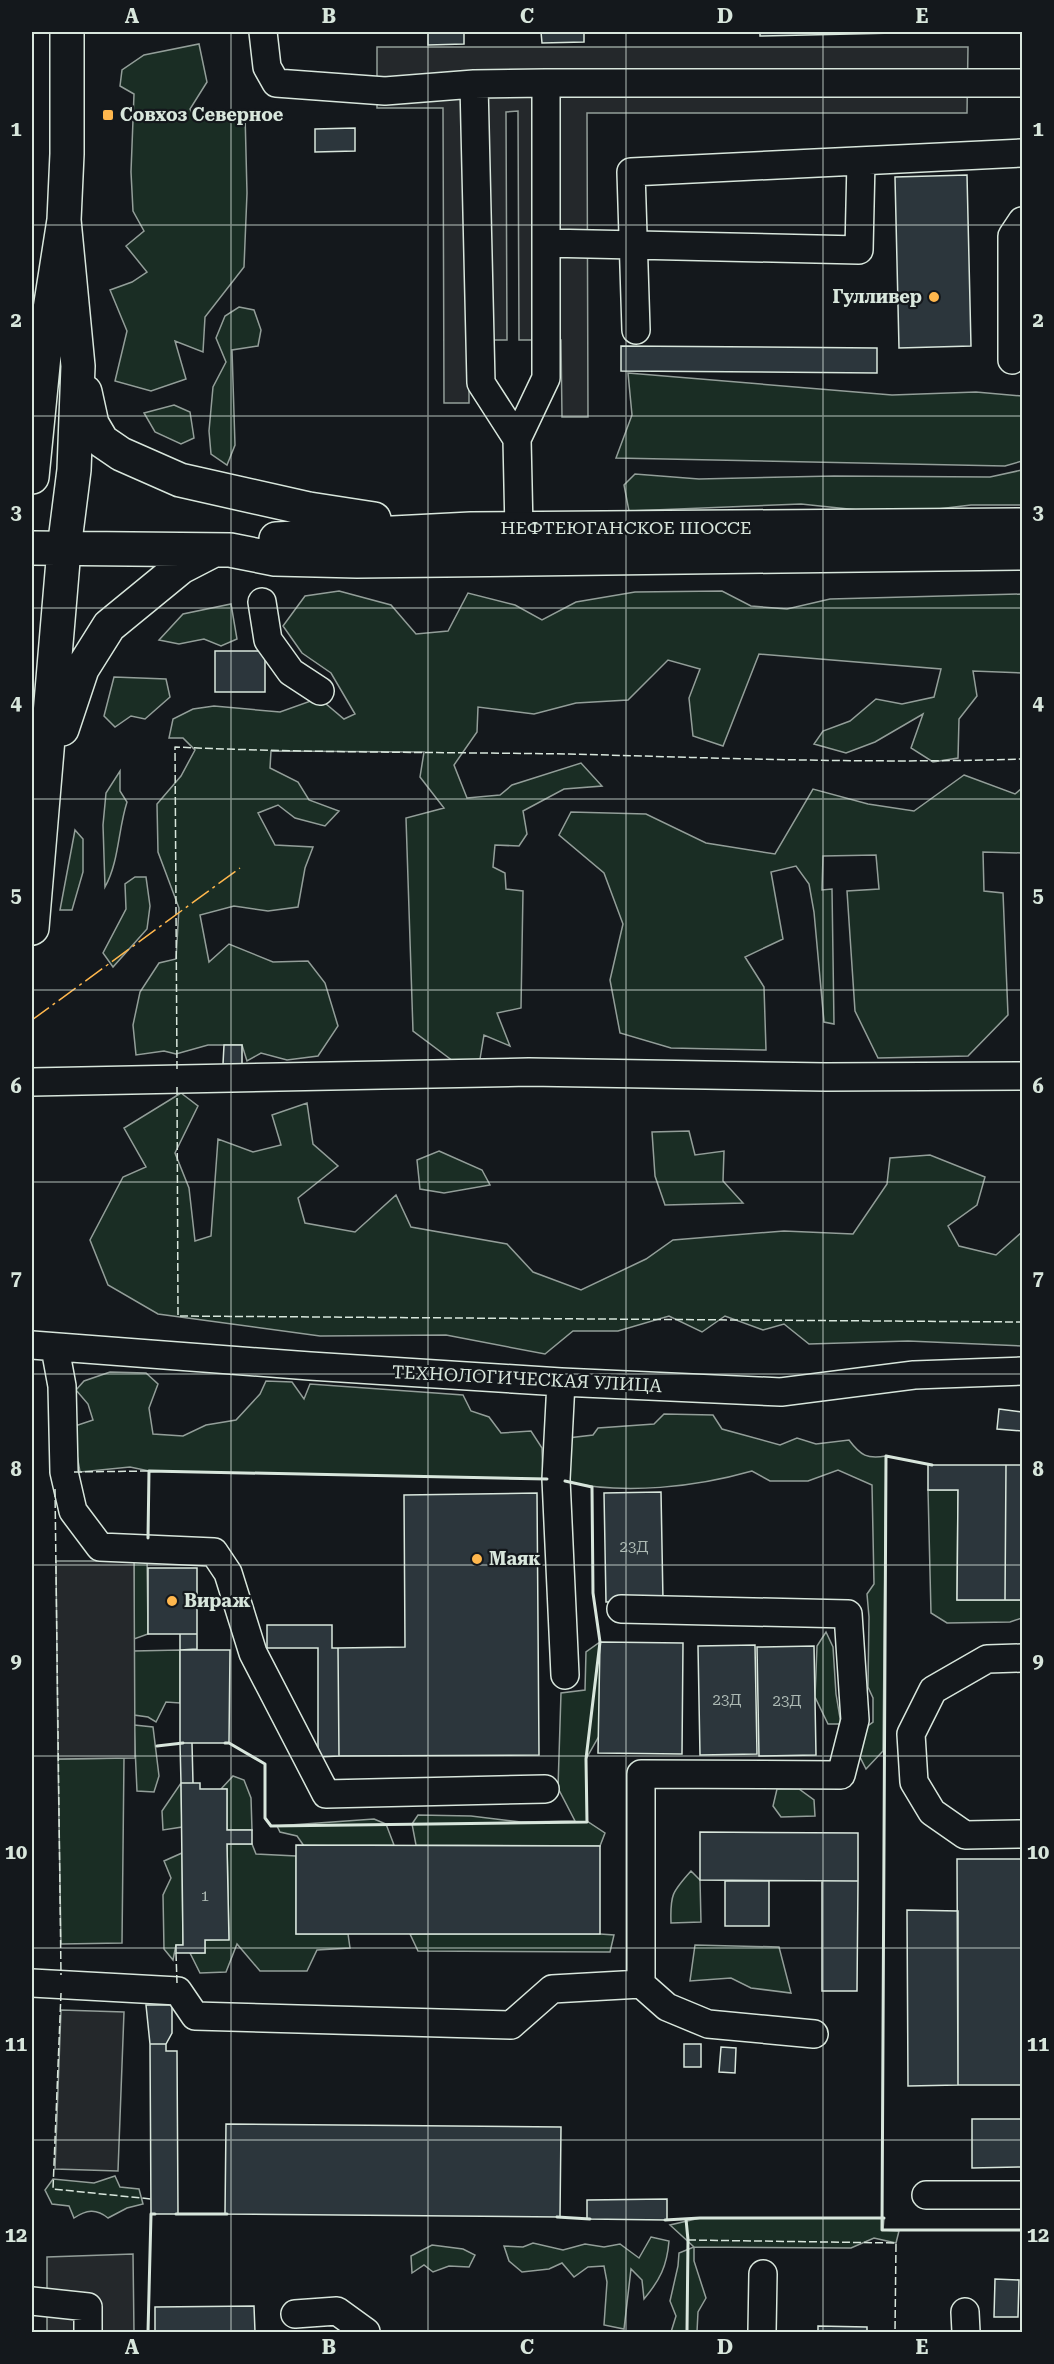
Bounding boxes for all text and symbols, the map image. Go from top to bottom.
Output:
text: A [125,4,140,28]
text: B [322,4,336,28]
text: C [520,4,534,28]
text: D [717,4,733,28]
text: E [916,4,929,28]
place label: Совхоз Северное [120,104,284,125]
marker: Совхоз Северное [101,108,115,122]
text: 1 [10,117,22,141]
text: 1 [1032,117,1044,141]
place label: Гулливер [832,286,922,307]
marker: Гулливер [927,290,941,304]
text: 2 [10,308,22,332]
text: 2 [1032,308,1044,332]
text: 3 [10,500,22,524]
text: 3 [1032,500,1044,524]
street label: НЕФТЕЮГАНСКОЕ ШОССЕ [500,517,752,538]
text: 4 [10,691,22,715]
text: 4 [1032,691,1044,715]
text: 5 [10,883,22,907]
text: 5 [1032,883,1044,907]
text: 6 [10,1074,22,1098]
text: 6 [1032,1074,1044,1098]
text: 7 [10,1266,22,1290]
text: 7 [1032,1266,1044,1290]
street label: ТЕХНОЛОГИЧЕСКАЯ УЛИЦА [392,1361,663,1396]
text: 8 [10,1457,22,1481]
text: 8 [1032,1457,1044,1481]
house number: 23Д [620,1538,648,1556]
place label: Маяк [489,1548,541,1569]
marker: Маяк [470,1552,484,1566]
place label: Вираж [184,1590,251,1611]
marker: Вираж [165,1594,179,1608]
text: 9 [10,1649,22,1673]
text: 9 [1032,1649,1044,1673]
house number: 23Д [713,1691,741,1709]
house number: 23Д [773,1692,801,1710]
text: 10 [5,1840,27,1864]
text: 10 [1027,1840,1049,1864]
house number: 1 [201,1887,209,1905]
text: 11 [5,2032,27,2056]
text: 11 [1027,2032,1049,2056]
text: 12 [5,2223,27,2247]
text: 12 [1027,2223,1049,2247]
text: A [125,2335,140,2359]
text: B [322,2335,336,2359]
text: C [520,2335,534,2359]
text: D [717,2335,733,2359]
text: E [916,2335,929,2359]

